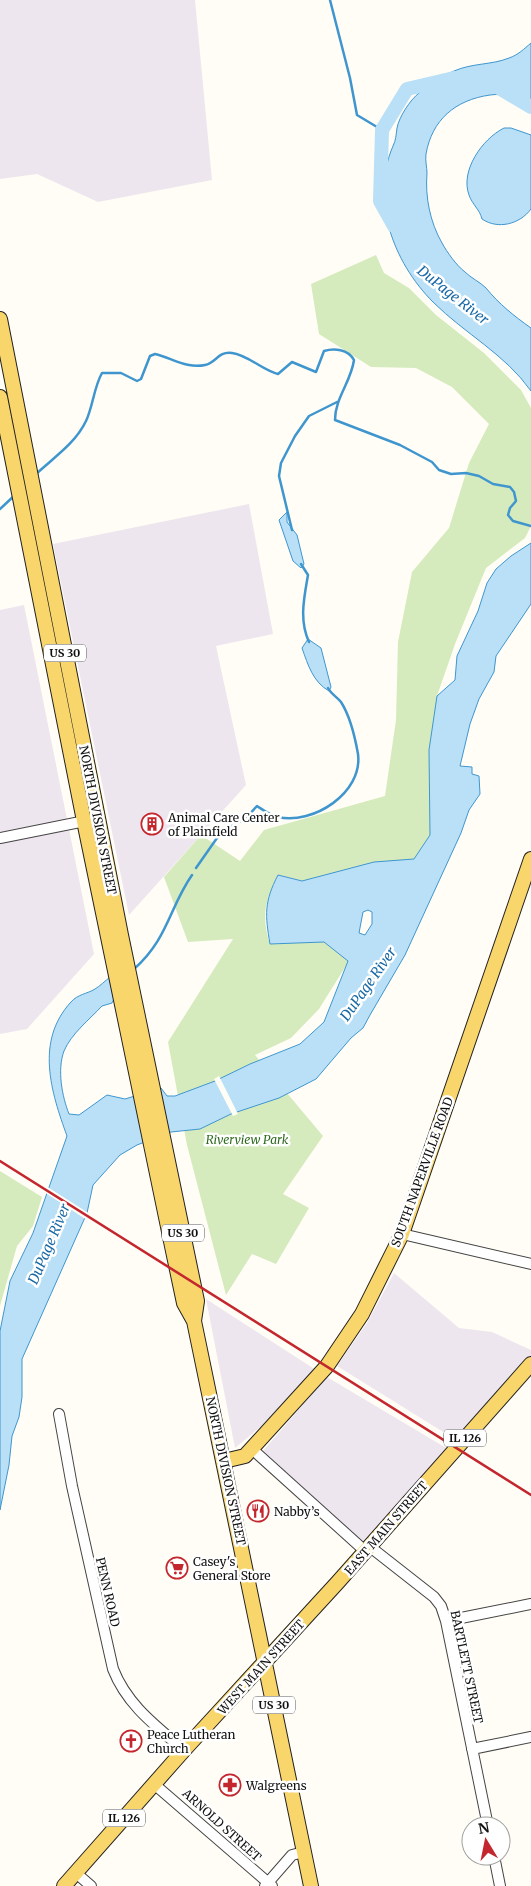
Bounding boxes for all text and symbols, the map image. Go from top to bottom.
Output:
water label: DuPage River [413,261,493,329]
road number: US 30 [44,644,86,661]
street label: NORTH DIVISION STREET [76,744,120,896]
place label: Animal Care Center of Plainfield [167,810,280,839]
building icon: Animal Care Center of Plainfield [140,812,164,836]
water label: DuPage River [335,943,400,1025]
street label: SOUTH NAPERVILLE ROAD [388,1095,456,1249]
park label: Riverview Park [206,1132,289,1147]
water label: DuPage River [24,1201,74,1288]
road number: US 30 [162,1224,204,1242]
street label: NORTH DIVISION STREET [203,1395,249,1547]
road number: IL 126 [444,1430,486,1446]
street label: EAST MAIN STREET [341,1478,431,1578]
restaurant icon: Nabby’s [246,1499,270,1523]
place label: Nabby’s [274,1504,320,1519]
place label: Casey's General Store [193,1554,271,1583]
street label: PENN ROAD [93,1556,123,1628]
supermarket icon: Casey's General Store [165,1556,189,1580]
street label: BARTLETT STREET [448,1609,486,1726]
street label: WEST MAIN STREET [214,1616,308,1718]
road number: US 30 [253,1696,295,1714]
place label: Peace Lutheran Church [147,1727,235,1756]
church icon: Peace Lutheran Church [119,1729,143,1753]
pharmacy icon: Walgreens [218,1773,242,1797]
place label: Walgreens [245,1778,307,1793]
street label: ARNOLD STREET [179,1785,265,1865]
road number: IL 126 [103,1810,145,1826]
north arrow [461,1816,511,1866]
text: N [477,1818,491,1838]

